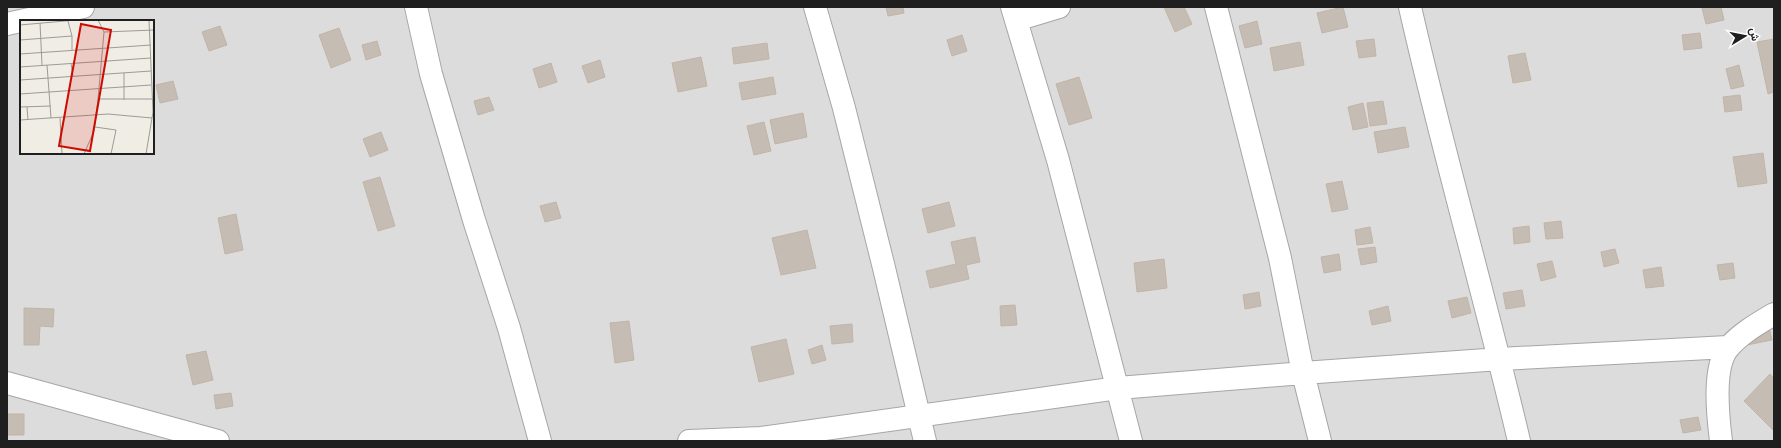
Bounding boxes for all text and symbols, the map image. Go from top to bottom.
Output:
north arrow [1725,16,1765,56]
inset map [20,20,154,154]
text: ش [1747,27,1762,42]

